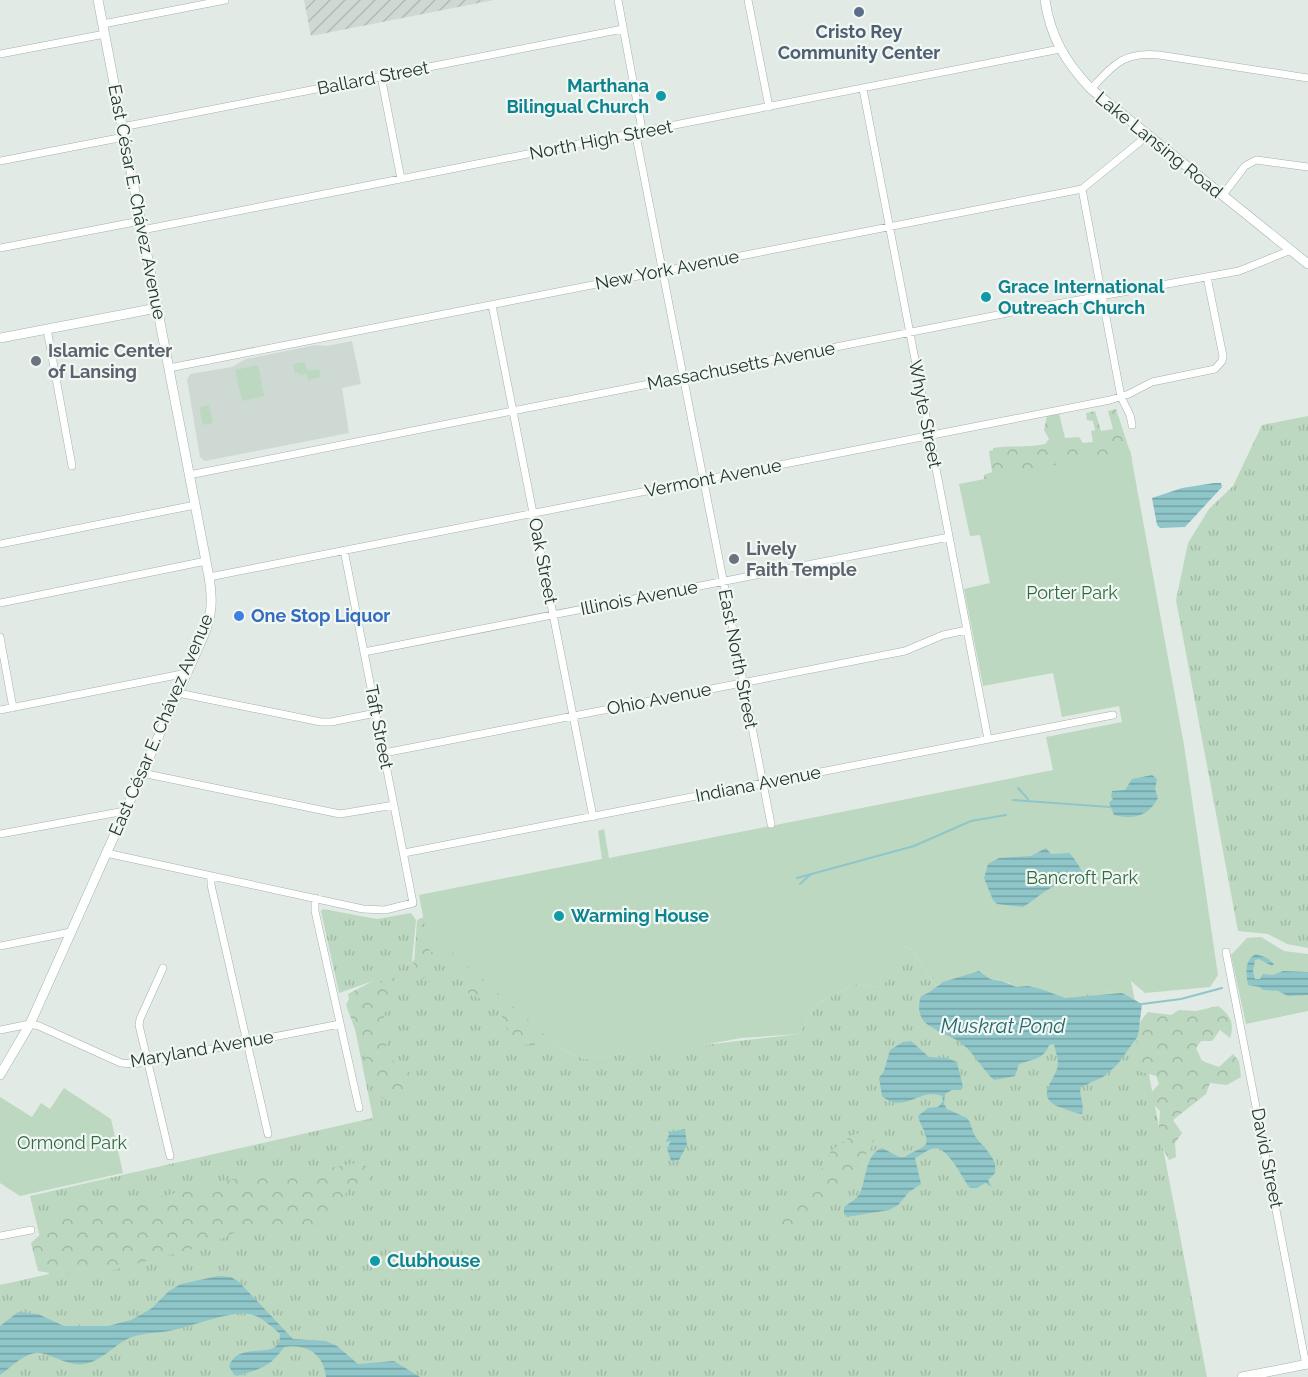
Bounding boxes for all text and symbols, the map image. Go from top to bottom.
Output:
marker: Cristo Rey Community Center [852,5,866,19]
place label: Cristo Rey Community Center [778,21,940,63]
street label: Ballard Street [315,56,430,99]
place label: Marthana Bilingual Church [506,75,649,117]
street label: East César E. Chávez Avenue [104,83,171,322]
street label: Lake Lansing Road [1092,87,1227,202]
marker: Marthana Bilingual Church [654,89,668,103]
street label: North High Street [528,115,674,164]
street label: New York Avenue [593,245,741,294]
place label: Grace International Outreach Church [998,276,1165,318]
marker: Grace International Outreach Church [979,290,993,304]
street label: Massachusetts Avenue [645,337,837,394]
place label: Islamic Center of Lansing [48,340,172,382]
marker: Islamic Center of Lansing [29,354,43,368]
street label: Whyte Street [905,358,946,470]
street label: Vermont Avenue [643,454,783,501]
street label: Oak Street [525,516,562,606]
place label: Lively Faith Temple [746,538,857,580]
marker: Lively Faith Temple [727,552,741,566]
street label: Illinois Avenue [578,576,700,619]
park label: Porter Park [1026,582,1118,603]
street label: East North Street [715,587,762,731]
place label: One Stop Liquor [251,605,390,626]
marker: One Stop Liquor [232,609,246,623]
street label: East César E. Chávez Avenue [104,610,217,839]
street label: Ohio Avenue [605,678,713,719]
street label: Taft Street [361,683,398,771]
street label: Indiana Avenue [693,761,823,806]
park label: Bancroft Park [1026,867,1138,888]
place label: Warming House [571,905,709,926]
marker: Warming House [552,909,566,923]
water label: Muskrat Pond [941,1014,1066,1038]
street label: Maryland Avenue [129,1025,276,1071]
street label: David Street [1247,1106,1287,1210]
park label: Ormond Park [17,1132,127,1153]
place label: Clubhouse [387,1250,480,1271]
marker: Clubhouse [368,1254,382,1268]

